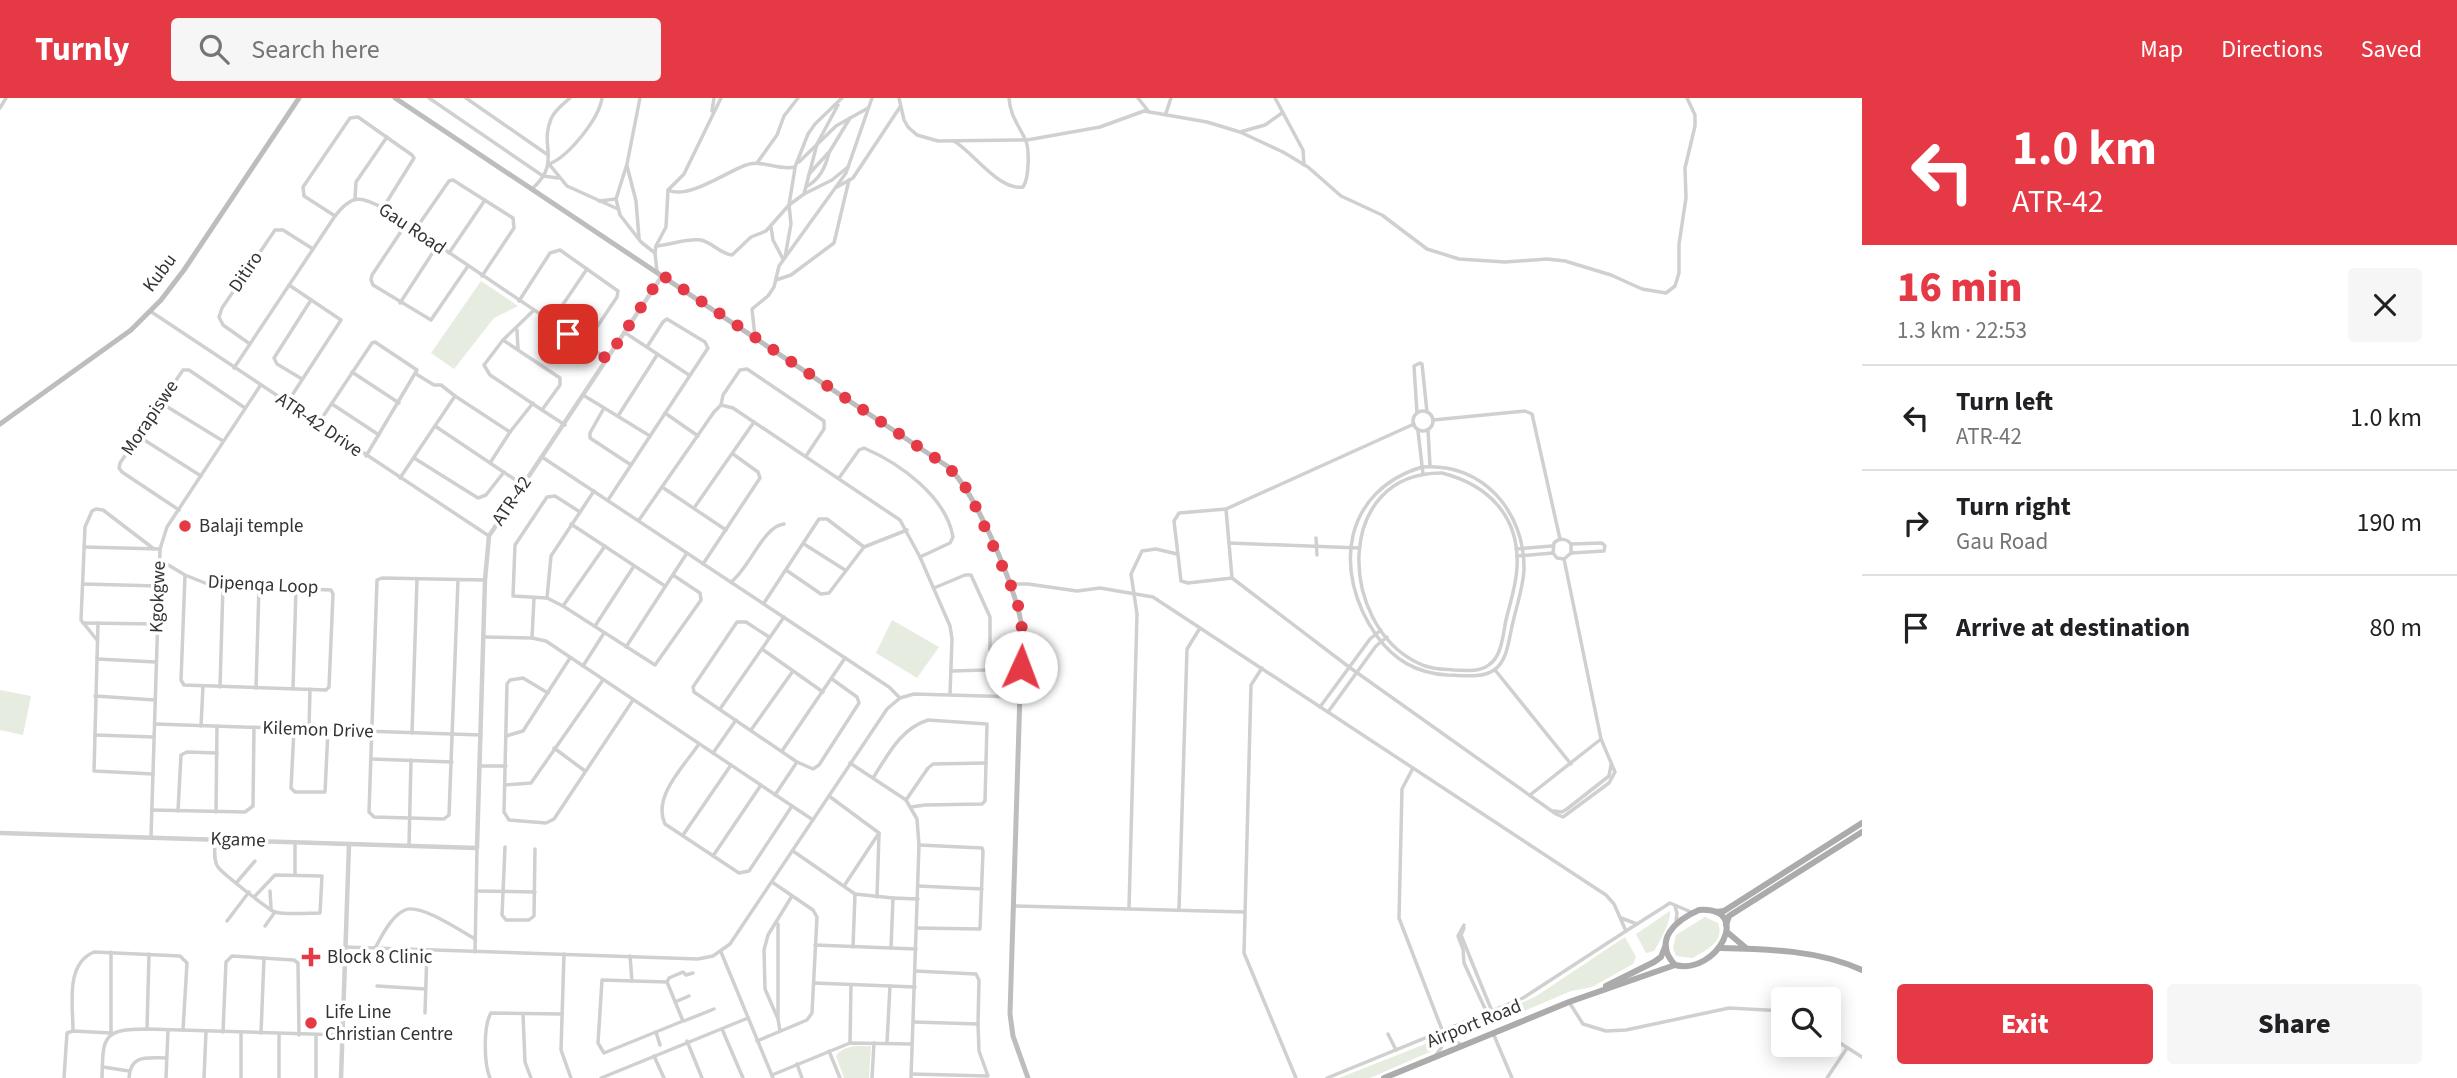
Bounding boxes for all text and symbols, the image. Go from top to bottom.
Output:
search box [171,18,661,81]
text: Turnly [35,26,129,73]
icon: search [195,30,233,68]
text: Search here [251,31,380,68]
text: Map [2140,32,2183,67]
text: Directions [2221,32,2323,67]
text: Saved [2361,32,2422,67]
text: 1.0 km [2012,114,2157,184]
icon: left [1897,126,1988,217]
text: ATR-42 [2012,179,2104,225]
street label: Gau Road [373,196,451,262]
street label: Ditiro [222,246,270,298]
street label: Kubu [137,248,183,298]
text: 16 min [1897,258,2023,318]
button: close [2348,268,2422,342]
pin [538,304,598,364]
text: 1.3 km · 22:53 [1897,314,2027,347]
icon: arrive [549,315,587,353]
street label: Morapiswe [115,375,185,461]
text: Turn left [1956,383,2053,420]
street label: ATR-42 Drive [270,386,368,464]
icon: left [1897,399,1935,437]
text: 1.0 km [2350,399,2422,436]
text: ATR-42 [1956,420,2022,453]
street label: ATR-42 [486,471,538,531]
text: Turn right [1956,488,2071,525]
icon: right [1897,504,1935,542]
text: 190 m [2356,504,2422,541]
place label: Balaji temple [199,513,304,540]
marker: Balaji temple [177,518,193,534]
text: Gau Road [1956,525,2048,558]
street label: Kgokgwe [143,560,173,634]
street label: Dipenqa Loop [207,569,319,601]
icon: arrive [1897,609,1935,647]
text: Arrive at destination [1956,609,2190,646]
text: 80 m [2369,609,2422,646]
position arrow [984,630,1058,704]
street label: Kilemon Drive [262,715,374,745]
street label: Kgame [210,826,266,854]
place label: Block 8 Clinic [327,944,433,971]
marker: Block 8 Clinic [301,947,321,967]
button: Exit [1897,984,2153,1064]
button: Share [2167,984,2422,1064]
map controls [1771,987,1841,1057]
button: search [1771,987,1841,1057]
street label: Airport Road [1423,993,1525,1055]
place label: Life Line Christian Centre [325,999,453,1048]
marker: Life Line Christian Centre [303,1015,319,1031]

